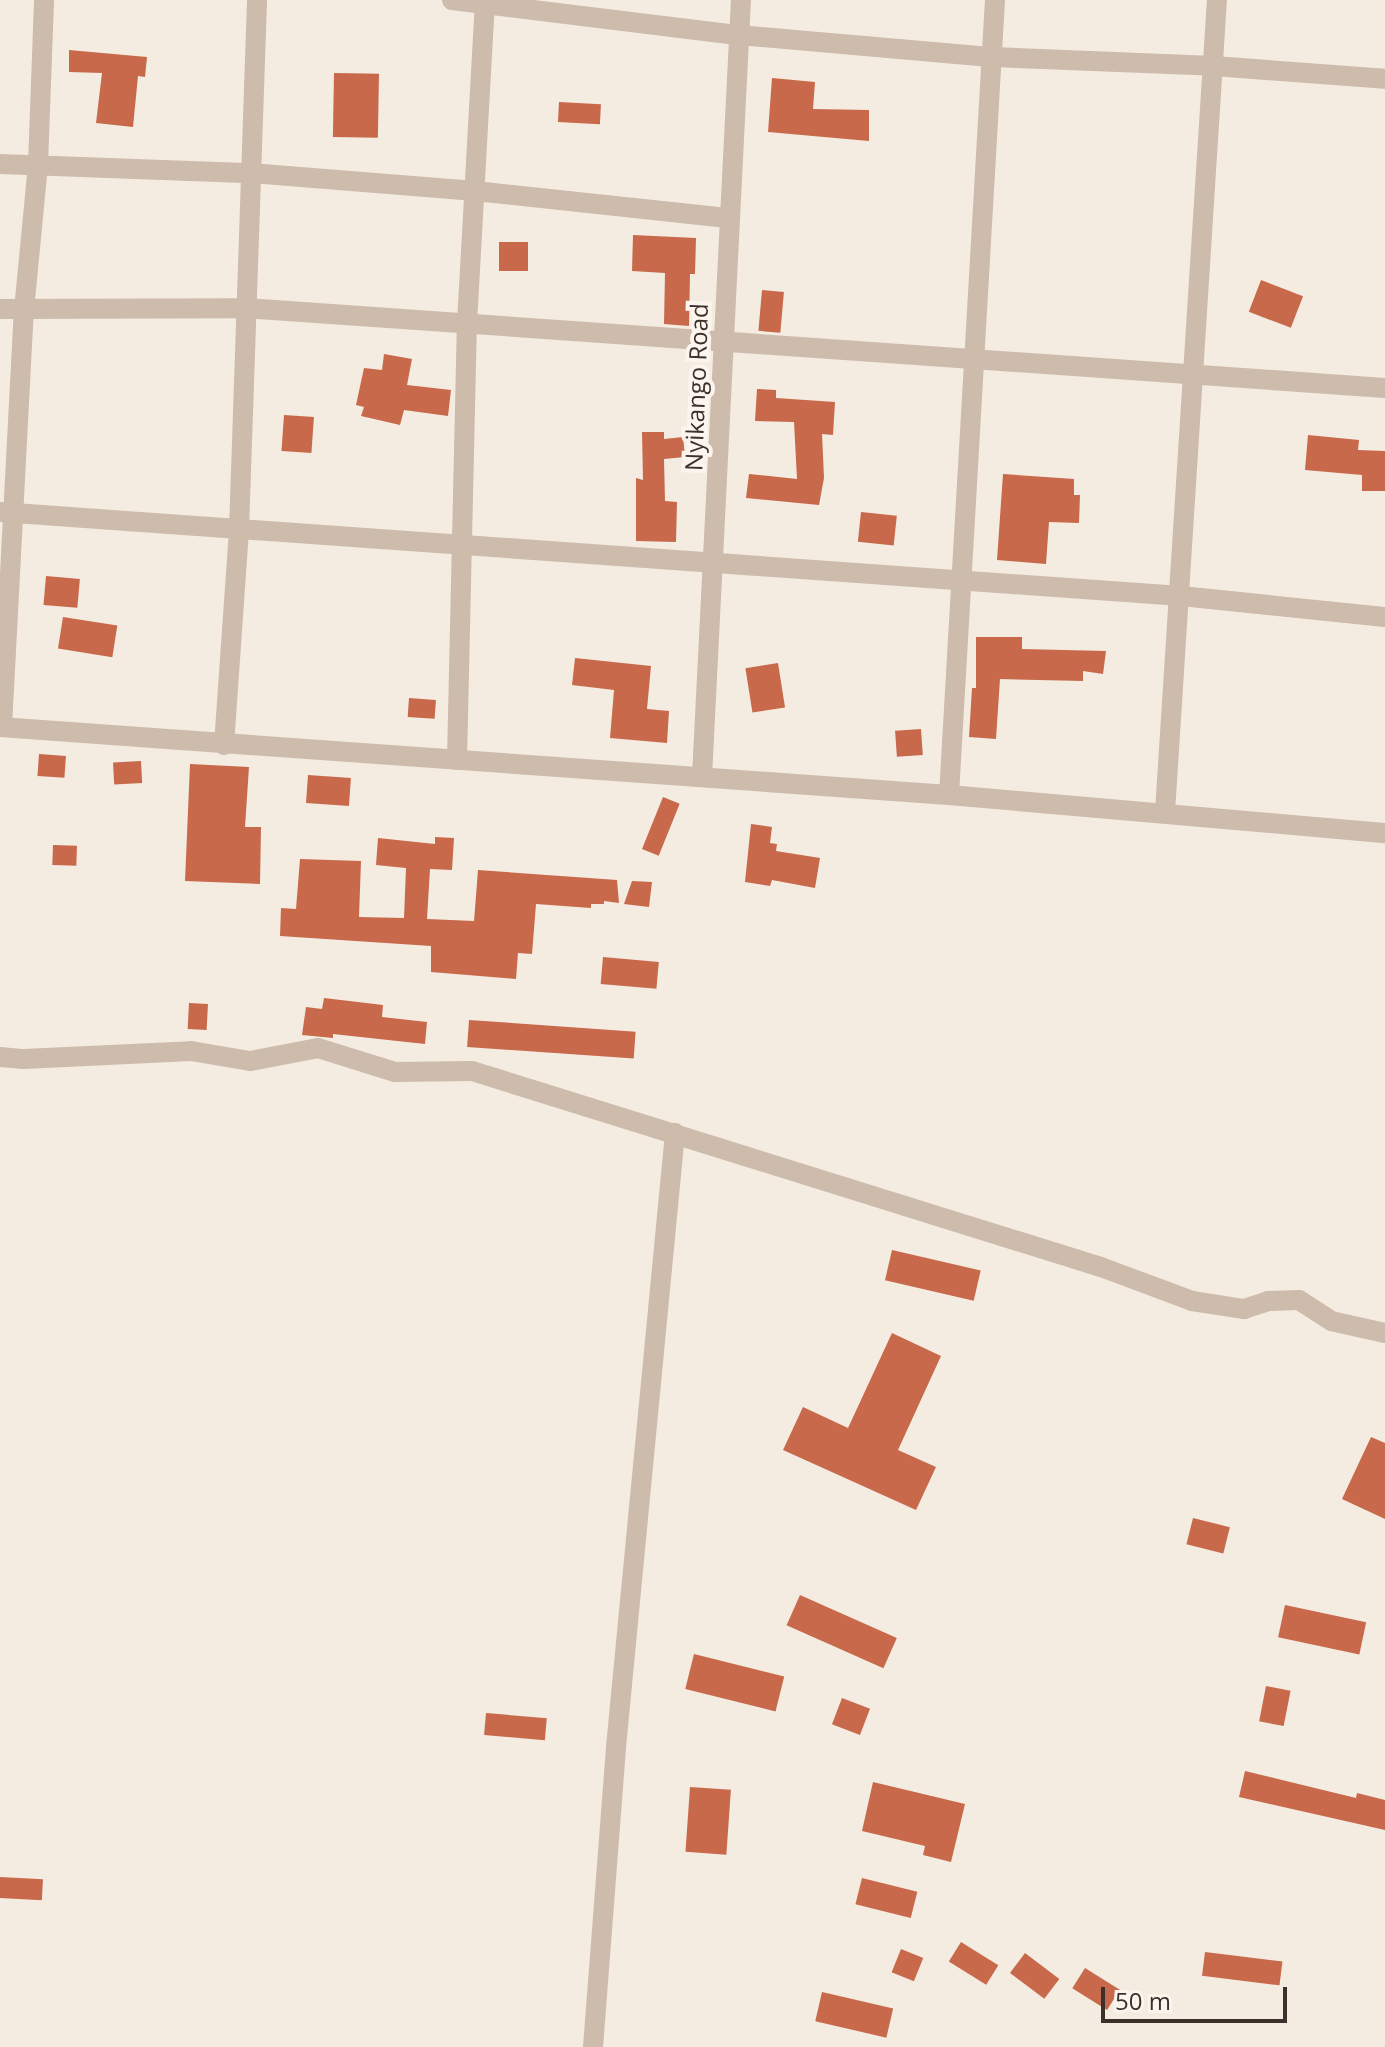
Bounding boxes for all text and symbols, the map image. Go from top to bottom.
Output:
street label: Nyikango Road [679,303,713,471]
scale bar [1105,1971,1291,2021]
text: 50 m [1115,1984,1171,2017]

